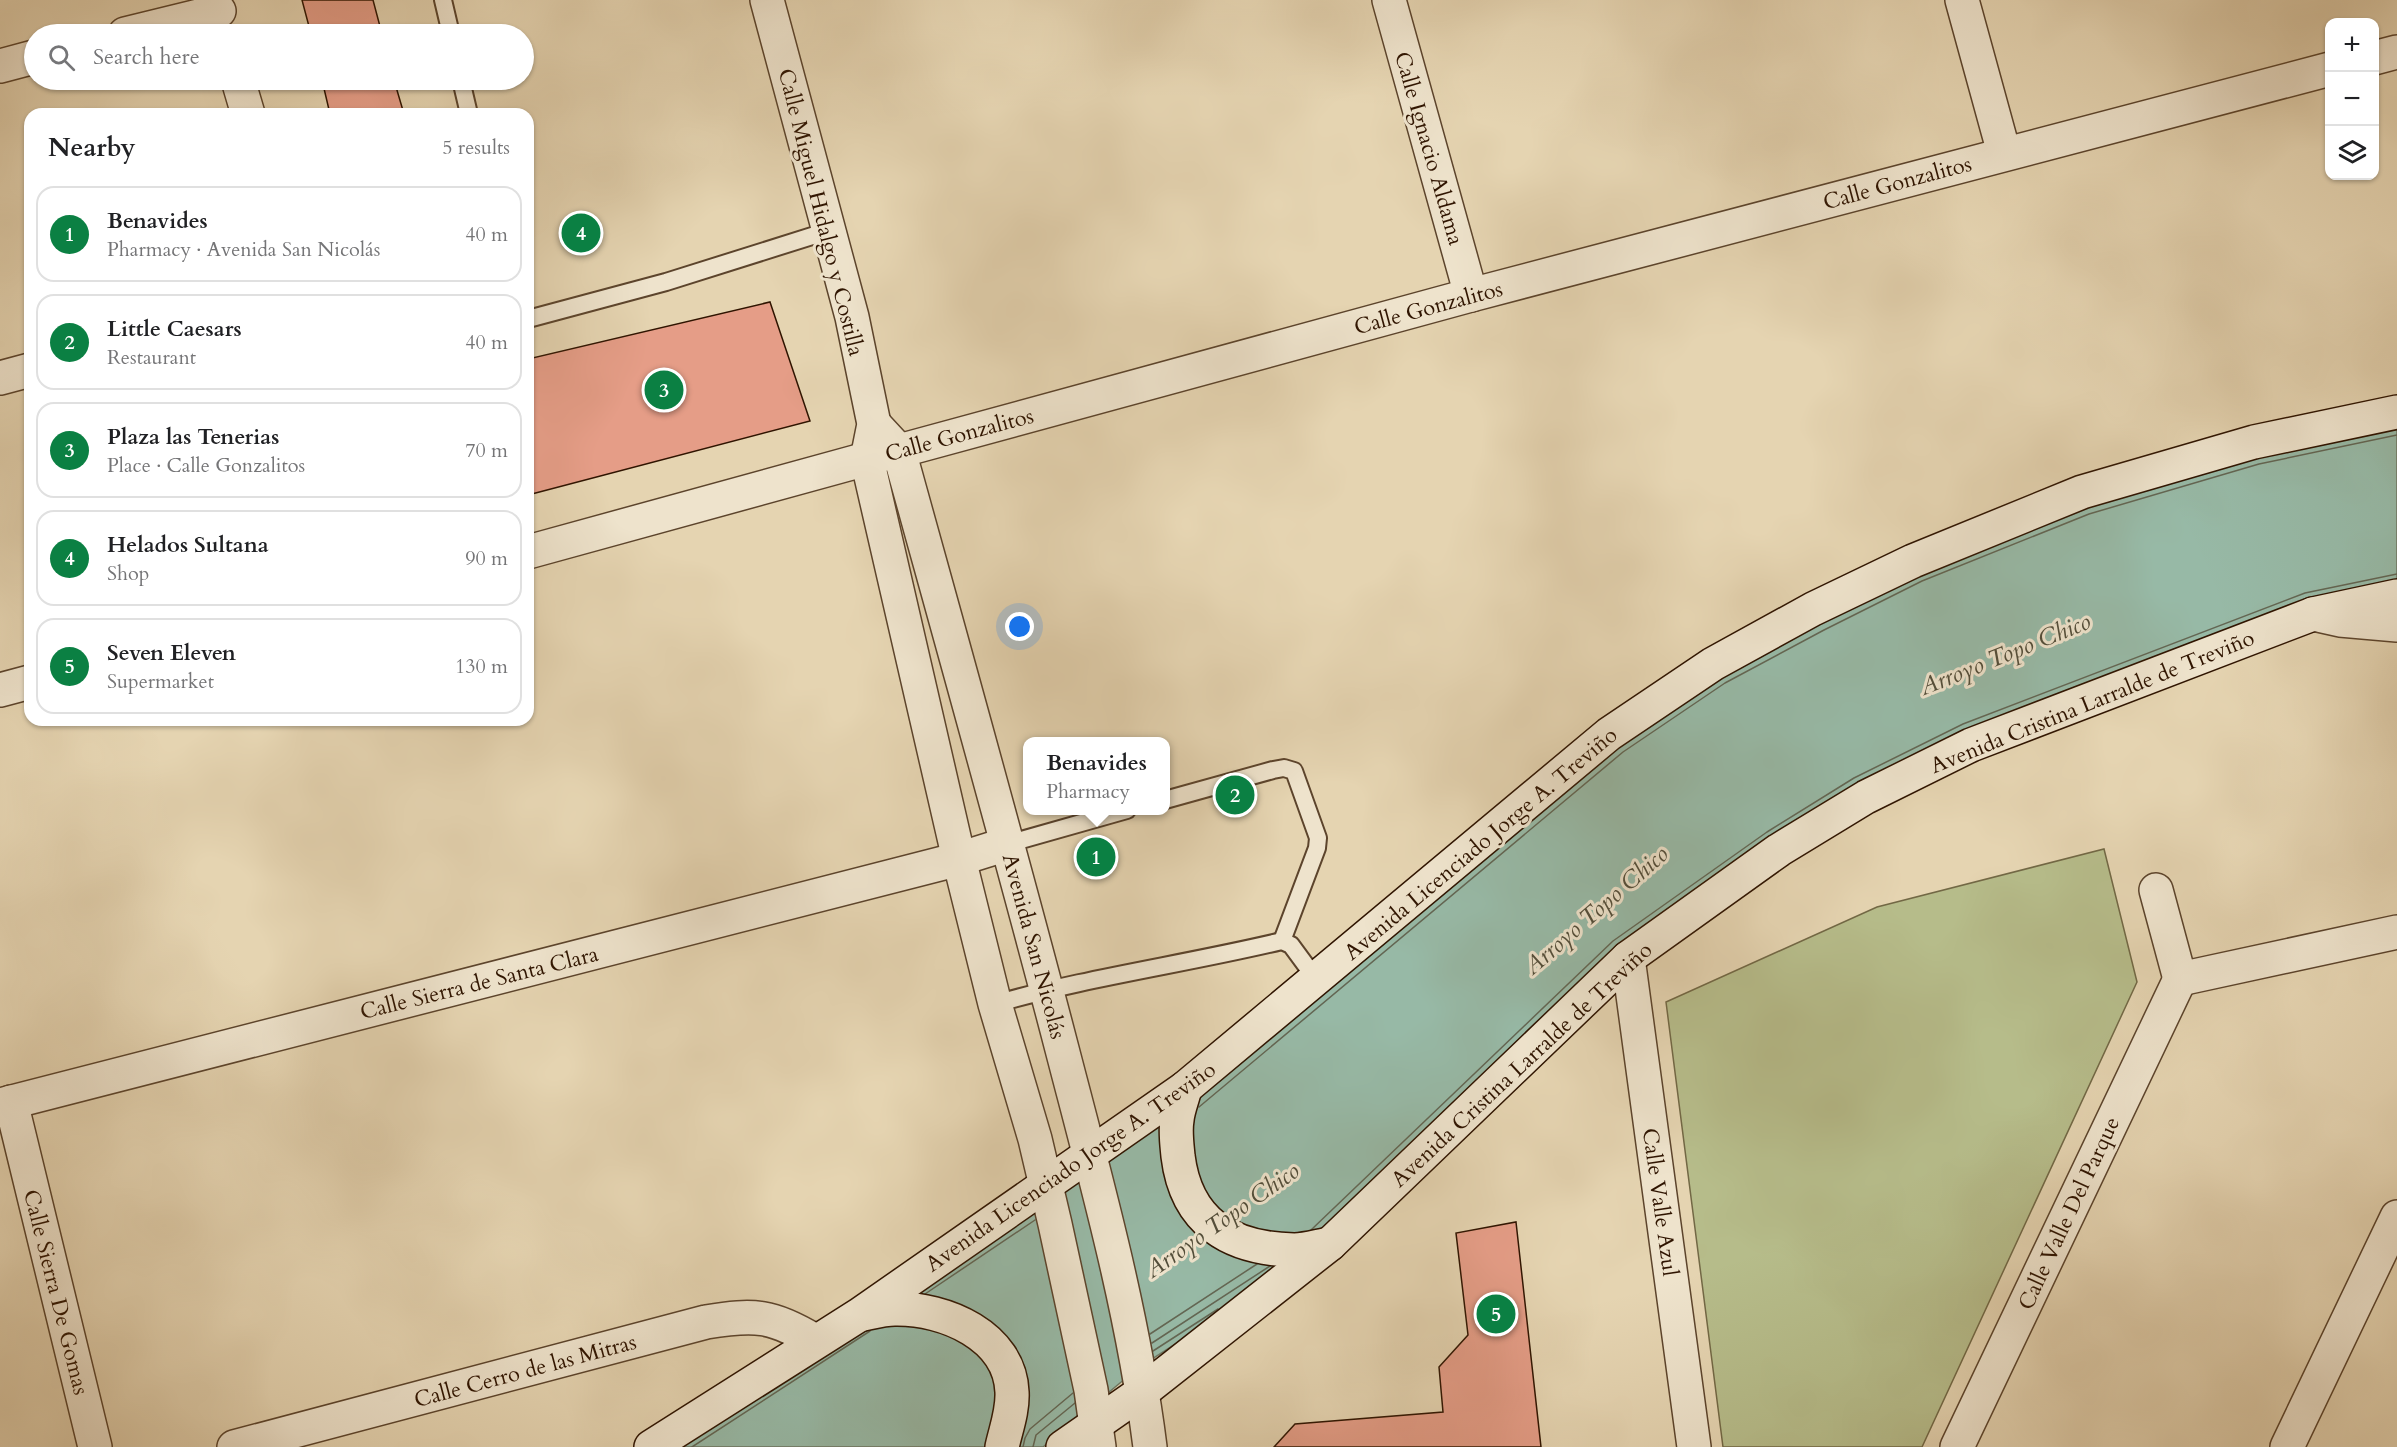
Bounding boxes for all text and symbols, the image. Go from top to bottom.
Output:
map controls [2325,18,2379,180]
button: + [2325,18,2379,72]
search box [24,24,534,90]
icon: search [45,41,78,74]
text: Search here [93,42,200,72]
street label: Calle Ignacio Aldama [1387,48,1471,249]
street label: Calle Miguel Hidalgo y Costilla [771,65,871,360]
button: − [2325,72,2379,126]
button: layers [2325,126,2379,180]
text: Nearby [48,130,136,165]
text: 5 results [442,134,510,161]
street label: Calle Gonzalitos [1820,149,1975,217]
text: Benavides [107,206,208,236]
pin: 4 [562,210,600,256]
text: 1 [64,221,75,248]
text: 40 m [465,221,508,248]
text: Pharmacy · Avenida San Nicolás [107,236,380,263]
street label: Calle Gonzalitos [1351,274,1506,342]
text: Little Caesars [107,314,242,344]
text: 2 [64,329,75,356]
text: 40 m [465,329,508,356]
text: Restaurant [107,344,196,371]
pin: 3 [644,368,684,412]
street label: Calle Gonzalitos [882,401,1037,469]
text: Plaza las Tenerias [107,422,279,452]
text: 3 [64,437,75,464]
text: 70 m [465,437,508,464]
text: Place · Calle Gonzalitos [107,452,305,479]
text: Helados Sultana [107,530,269,560]
text: 4 [64,545,75,572]
text: 90 m [465,545,508,572]
text: Shop [107,560,149,587]
water label: Arroyo Topo Chico [1914,605,2096,704]
your location [1005,612,1034,641]
street label: Avenida Cristina Larralde de Treviño [1926,623,2259,781]
text: Seven Eleven [107,638,236,668]
text: 5 [64,653,75,680]
text: 130 m [455,653,508,680]
text: Supermarket [107,668,214,695]
street label: Avenida Licenciado Jorge A. Treviño [1338,720,1624,967]
popup [1023,737,1170,815]
text: Benavides [1046,748,1147,778]
pin: 2 [1216,772,1254,818]
text: Pharmacy [1046,778,1130,805]
pin: 1 [1076,834,1116,880]
water label: Arroyo Topo Chico [1516,838,1676,983]
street label: Avenida San Nicolás [995,850,1073,1042]
street label: Avenida Cristina Larralde de Treviño [1385,935,1659,1194]
street label: Calle Sierra de Santa Clara [357,939,602,1027]
street label: Avenida Licenciado Jorge A. Treviño [919,1055,1222,1279]
street label: Calle Valle Del Parque [2011,1112,2127,1315]
street label: Calle Valle Azul [1635,1126,1685,1279]
water label: Arroyo Topo Chico [1137,1155,1306,1287]
street label: Calle Sierra De Gomas [16,1186,96,1398]
pin: 5 [1476,1292,1516,1336]
street label: Calle Cerro de las Mitras [411,1327,640,1415]

